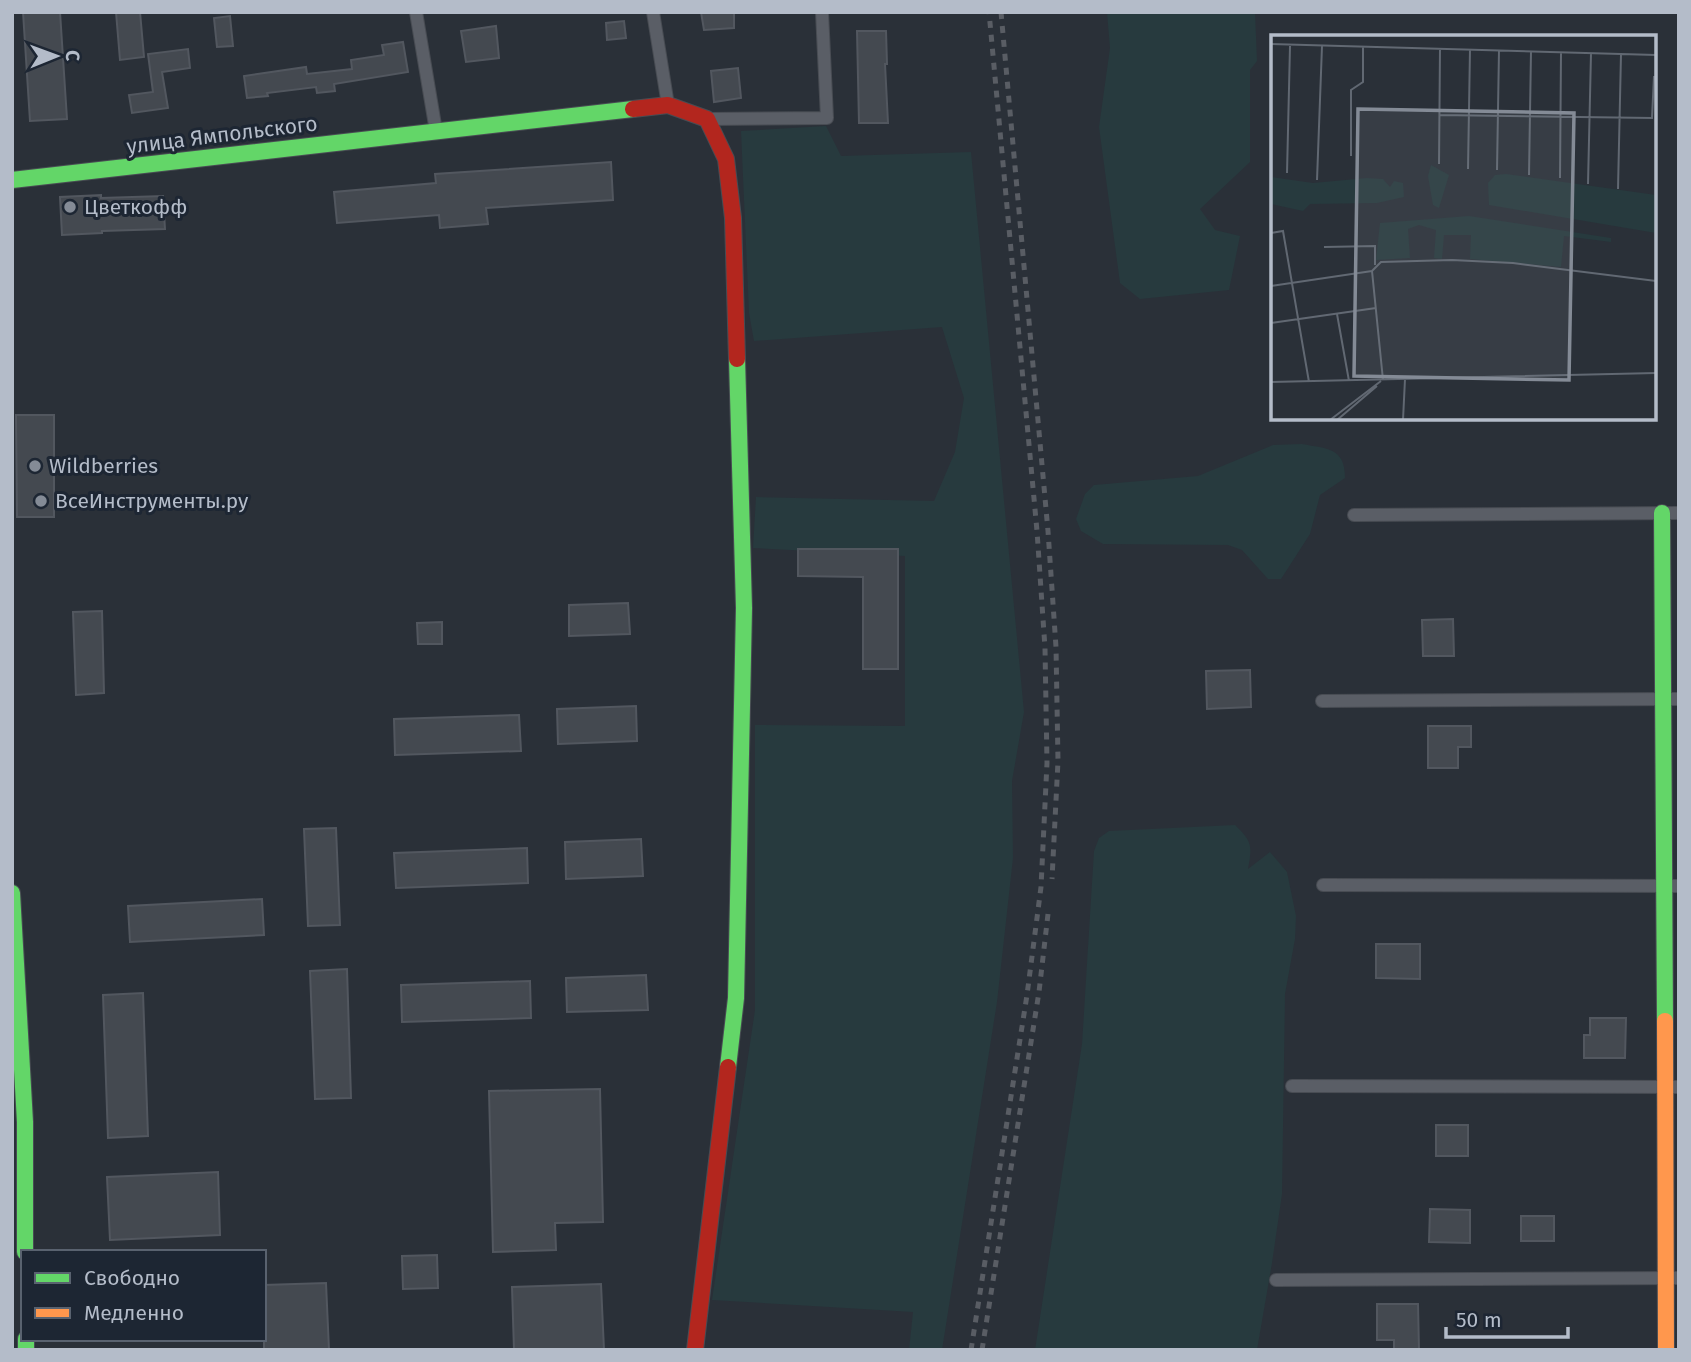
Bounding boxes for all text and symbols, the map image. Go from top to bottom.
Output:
north arrow [21,21,91,91]
inset map [1271,35,1656,420]
text: С [61,50,84,61]
street label: улица Ямпольского [125,110,319,160]
place label: Цветкофф [84,194,187,220]
marker: Цветкофф [62,199,78,215]
place label: Wildberries [49,453,158,479]
marker: Wildberries [27,458,43,474]
place label: ВсеИнструменты.ру [55,488,249,514]
marker: ВсеИнструменты.ру [33,493,49,509]
legend [21,1250,266,1341]
text: Свободно [84,1265,180,1291]
scale bar [1446,1296,1568,1340]
text: Медленно [84,1300,184,1326]
text: 50 m [1456,1307,1502,1333]

